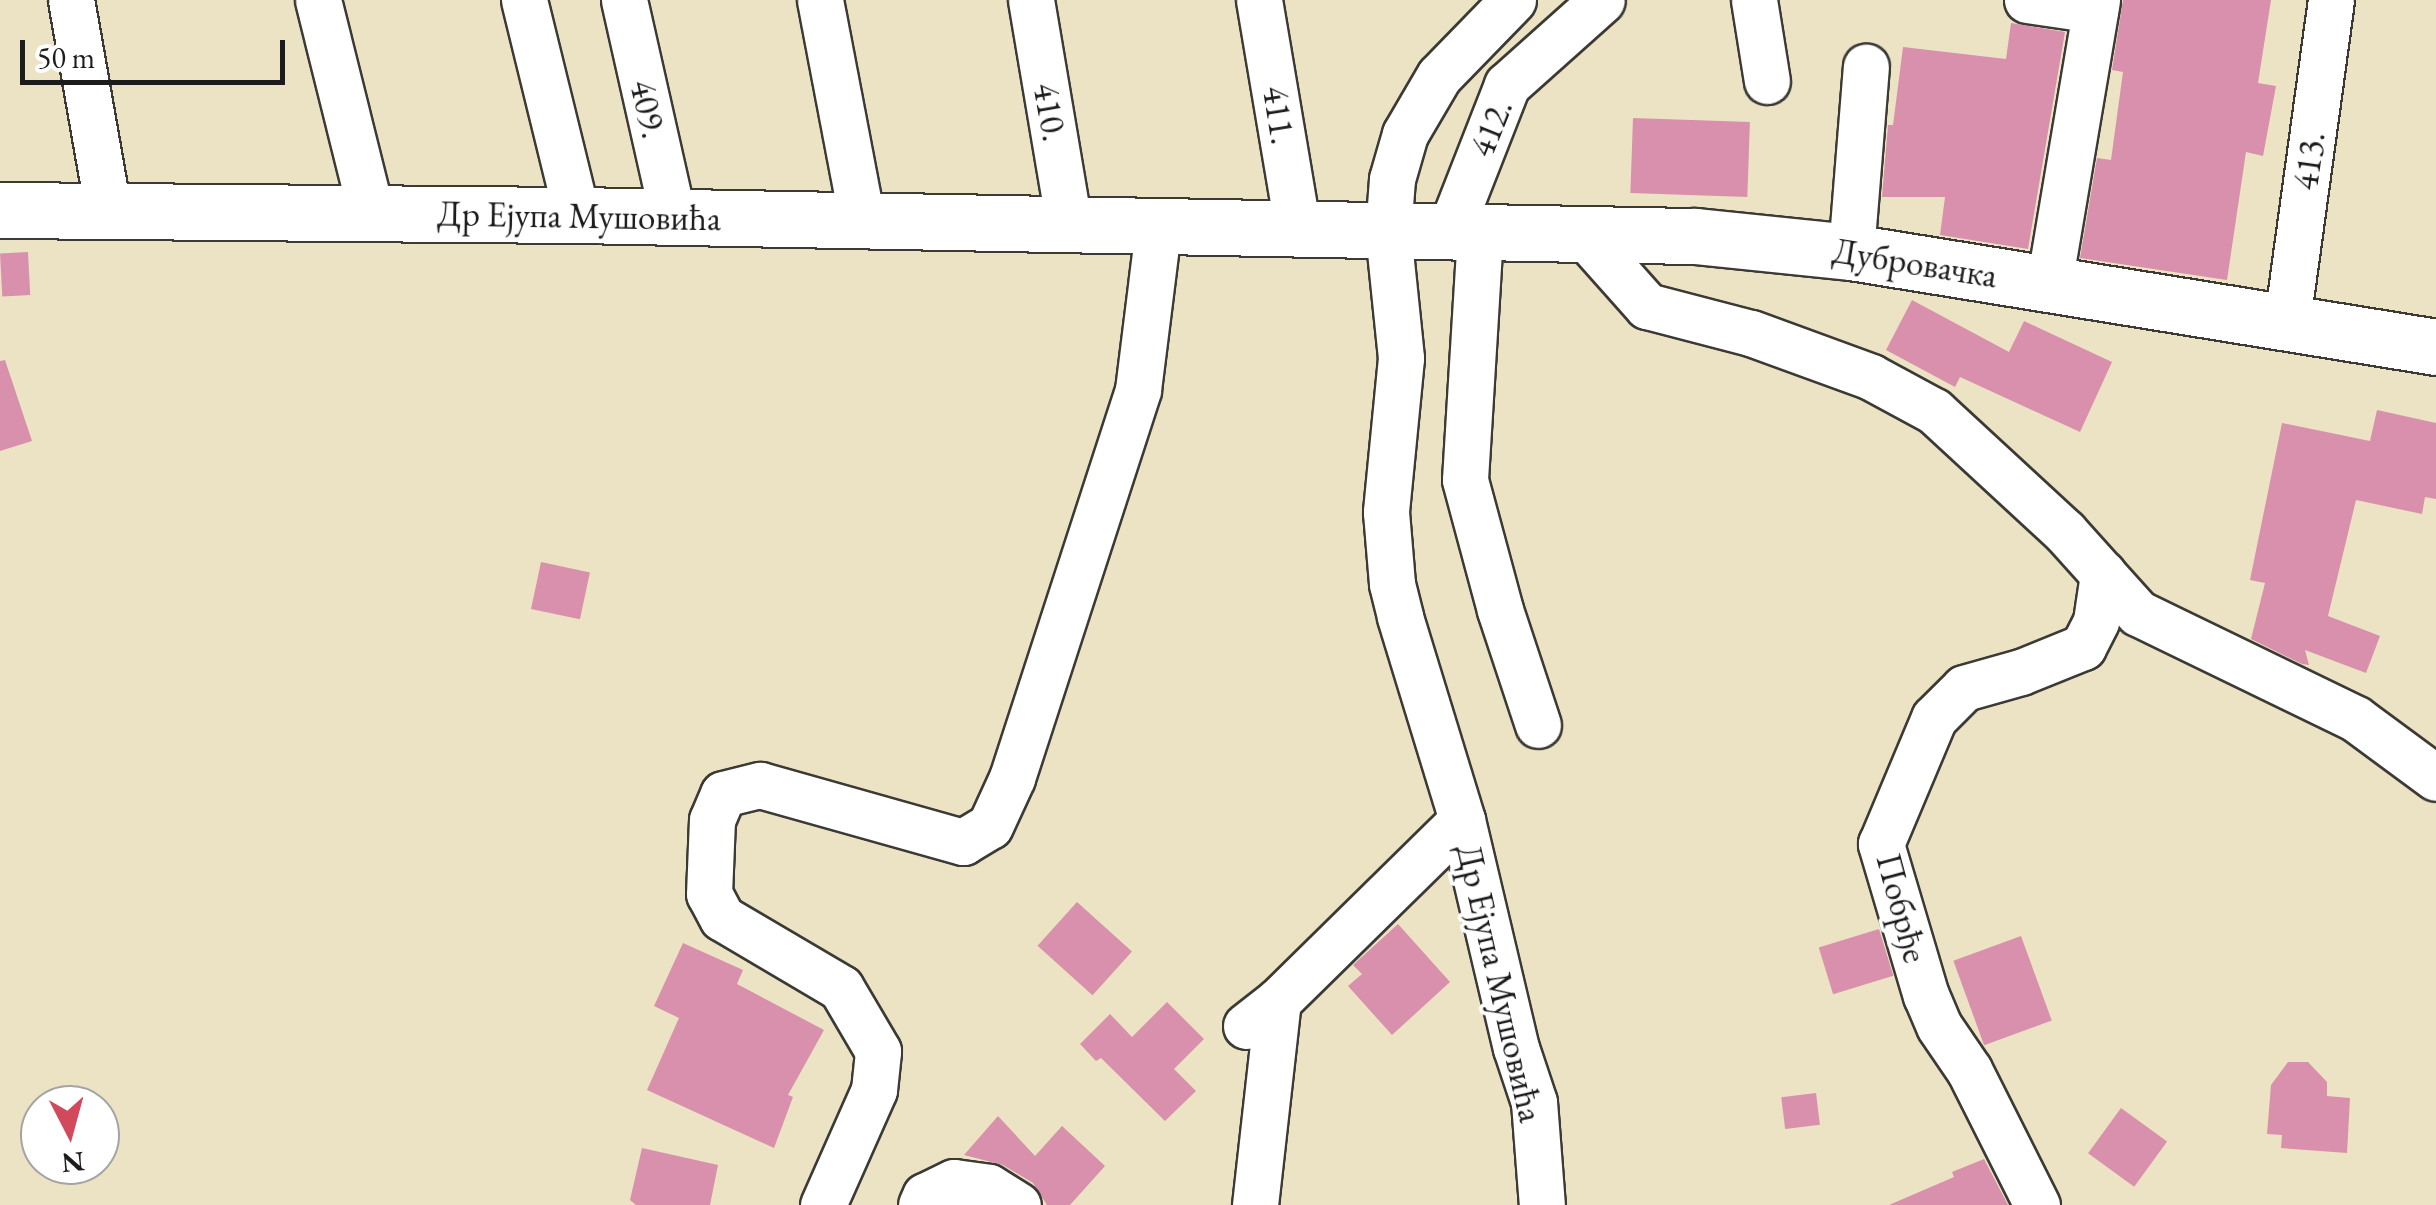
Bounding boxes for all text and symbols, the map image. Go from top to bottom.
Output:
scale bar [25,20,290,82]
text: 50 m [37,38,95,77]
street label: 409. [621,76,675,142]
street label: 410. [1024,80,1076,144]
street label: 411. [1254,83,1304,147]
street label: 412. [1461,93,1521,163]
street label: 413. [2284,129,2334,193]
street label: Др Ејупа Мушовића [437,193,721,239]
street label: Дубровачка [1830,229,2000,297]
street label: Др Ејупа Мушовића [1448,840,1552,1126]
street label: Побрђе [1867,849,1937,967]
north arrow [20,1085,120,1185]
text: N [60,1144,86,1182]

